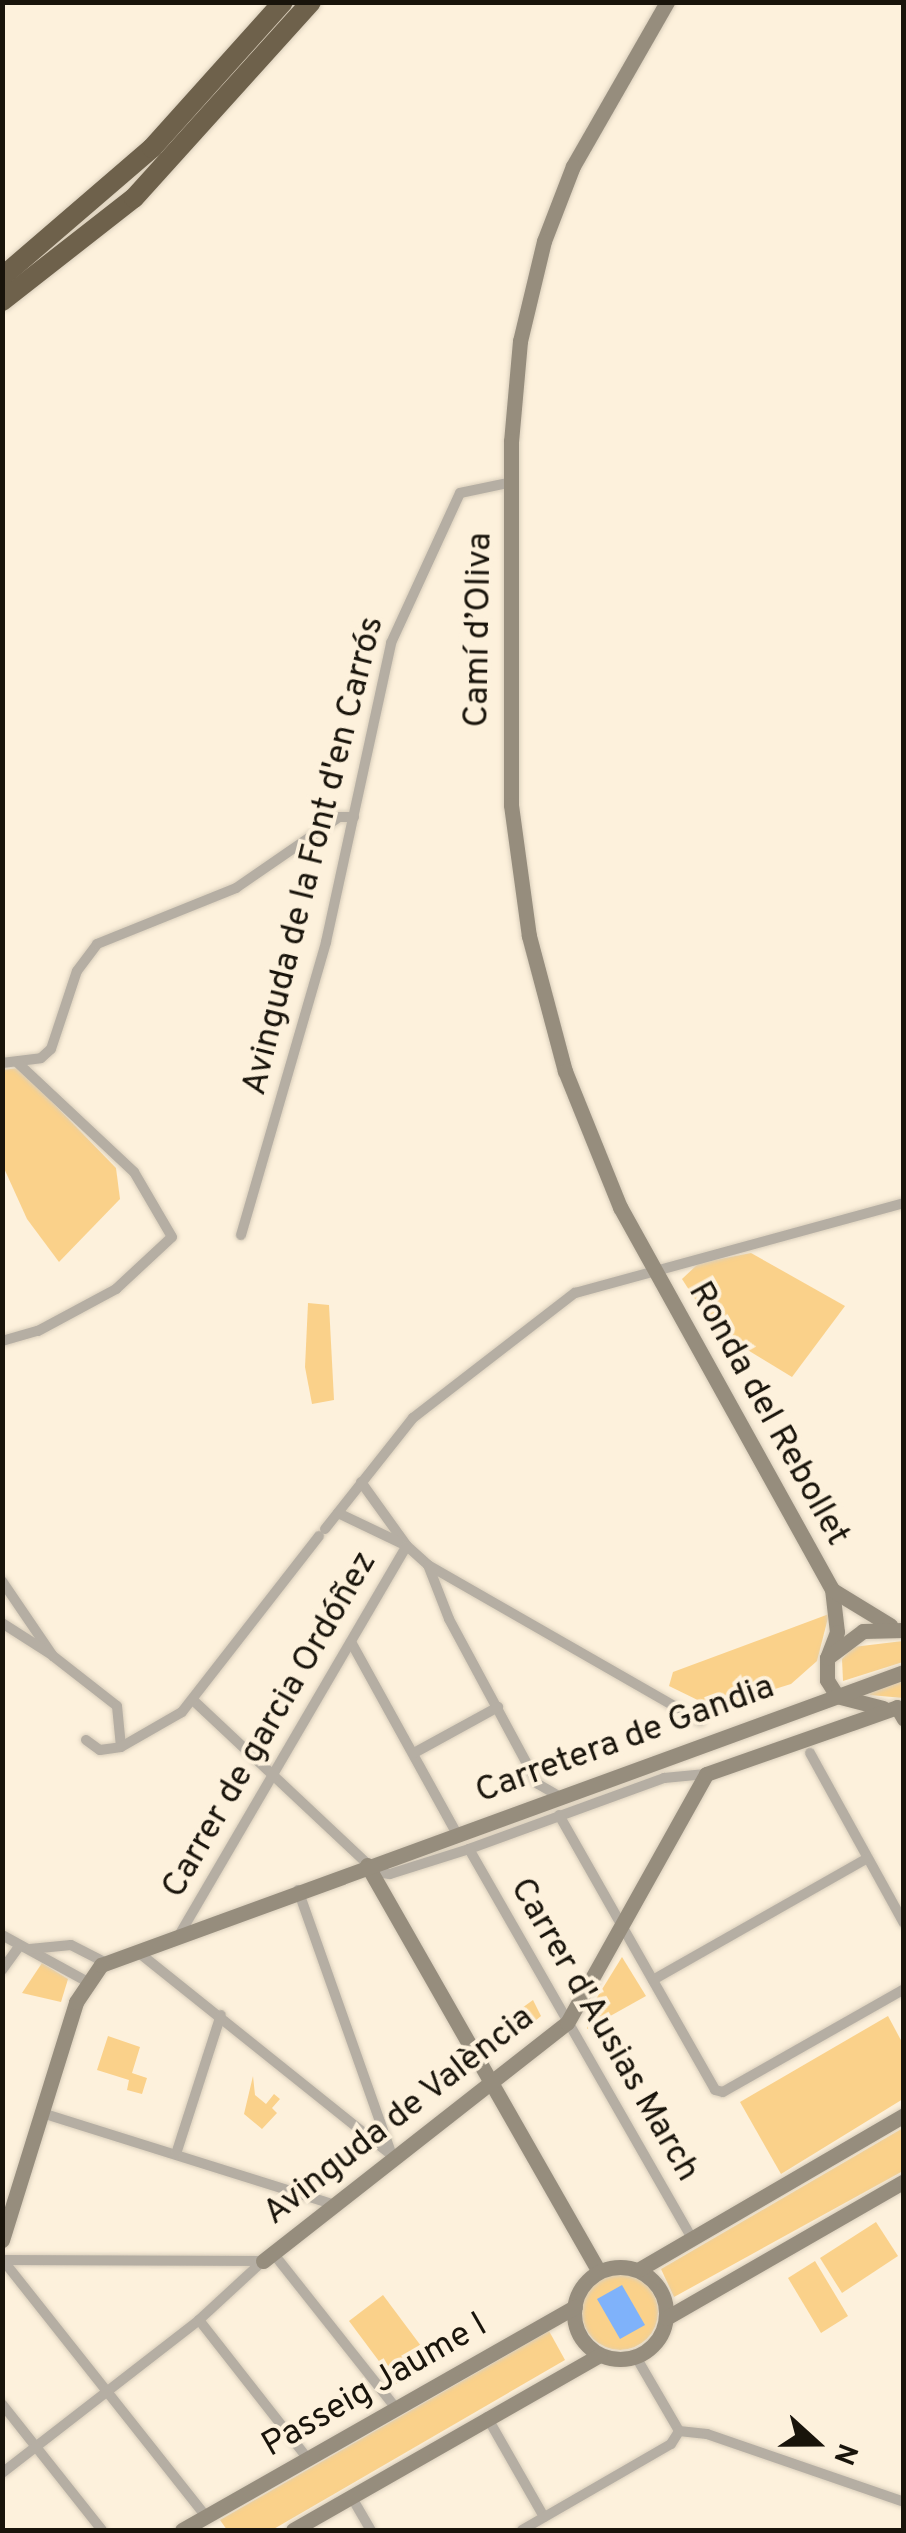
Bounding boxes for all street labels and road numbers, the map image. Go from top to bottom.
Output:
street label: Camí d’Oliva [456,532,502,728]
street label: Avinguda de la Font d'en Carrós [234,612,394,1100]
street label: Ronda del Rebollet [678,1275,858,1553]
street label: Carrer de garcia Ordóñez [153,1544,387,1906]
street label: Carretera de Gandia [470,1666,780,1814]
street label: Carrer d'Ausias March [500,1871,708,2189]
street label: Avinguda de València [255,1997,543,2235]
street label: Passeig Jaume I [255,2305,495,2467]

